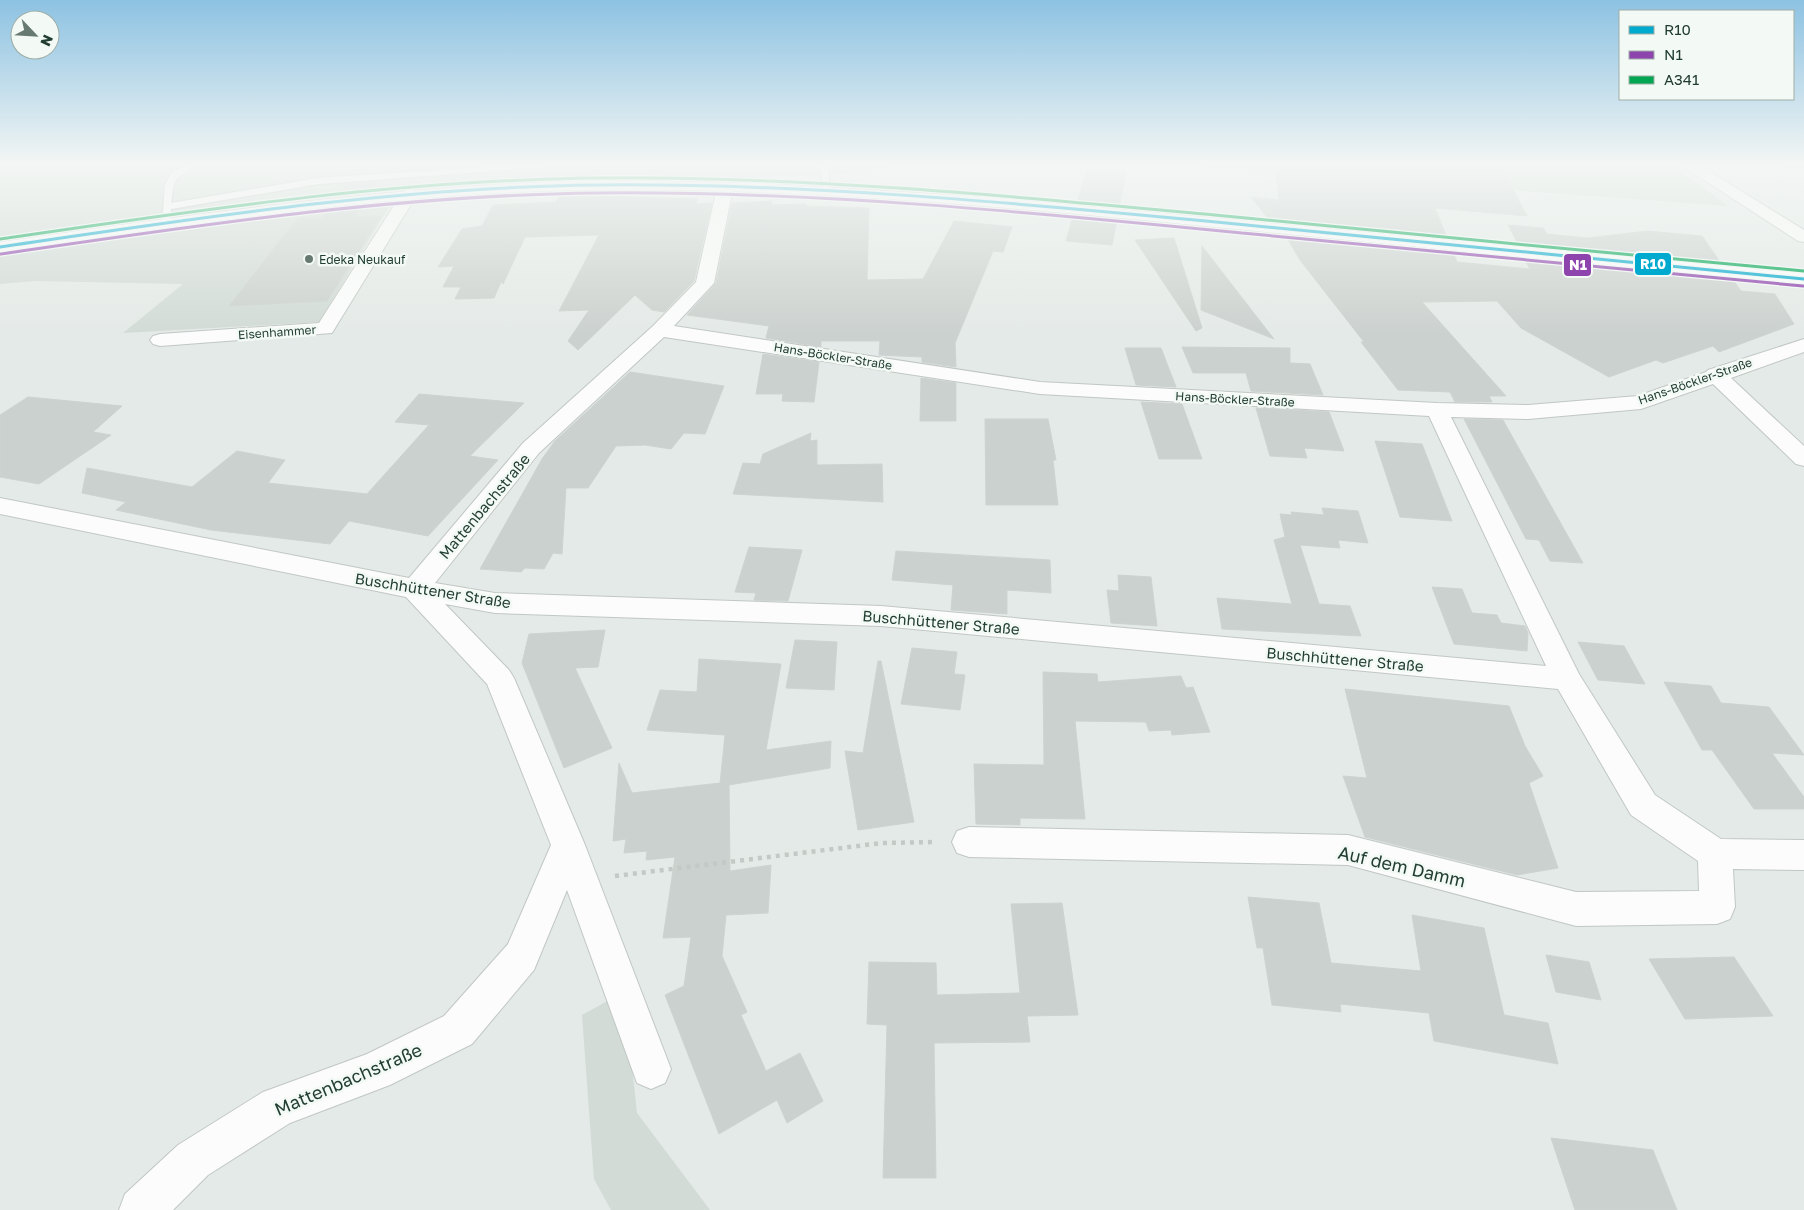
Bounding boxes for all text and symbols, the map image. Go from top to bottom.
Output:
north arrow [10,10,60,60]
legend [1619,10,1794,100]
text: R10 [1664,20,1691,38]
text: N [37,32,57,49]
text: N1 [1664,45,1683,63]
text: A341 [1664,70,1699,88]
place label: Edeka Neukauf [319,252,406,267]
line badge: R10 [1634,252,1672,276]
marker: Edeka Neukauf [303,253,315,265]
line badge: N1 [1563,253,1592,277]
text: R10 [1640,255,1666,272]
text: N1 [1569,256,1587,273]
street label: Eisenhammer [237,322,317,342]
street label: Hans-Böckler-Straße [773,339,893,373]
street label: Hans-Böckler-Straße [1636,354,1754,408]
street label: Hans-Böckler-Straße [1175,388,1295,410]
street label: Mattenbachstraße [435,450,533,562]
street label: Buschhüttener Straße [354,569,513,611]
street label: Buschhüttener Straße [862,606,1021,638]
street label: Buschhüttener Straße [1266,643,1425,675]
street label: Auf dem Damm [1336,841,1468,891]
street label: Mattenbachstraße [271,1038,425,1120]

